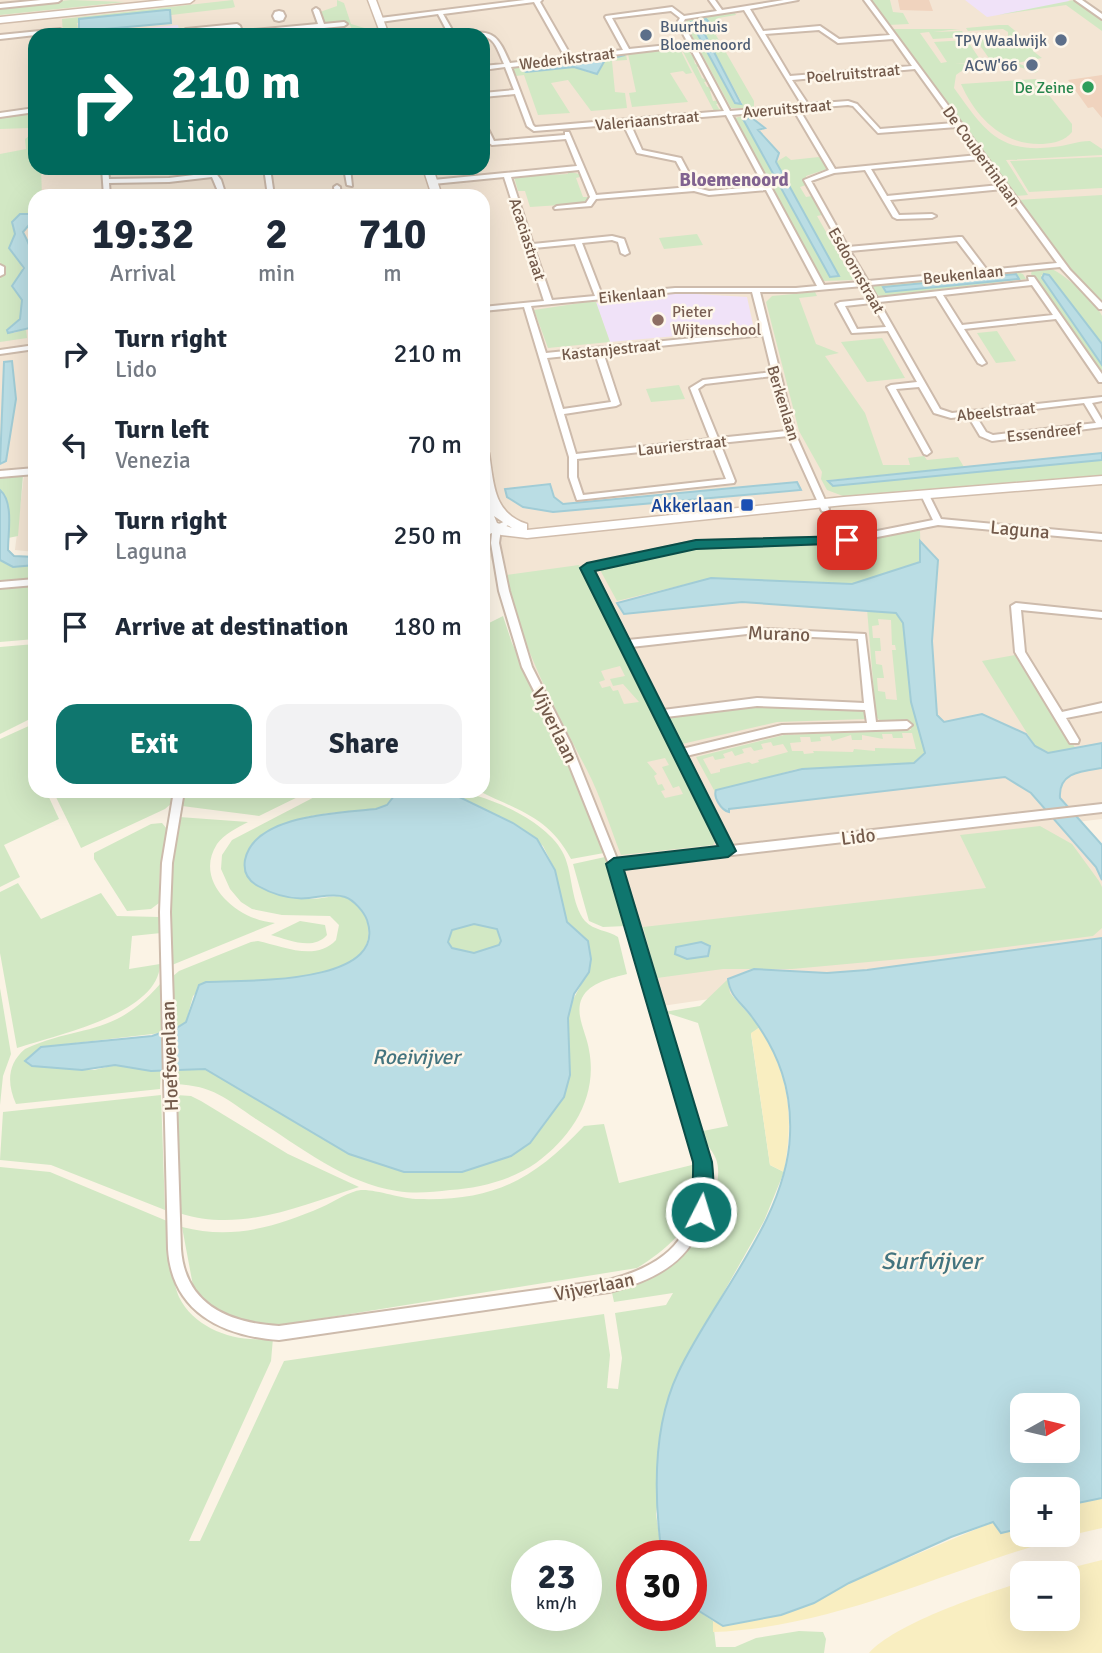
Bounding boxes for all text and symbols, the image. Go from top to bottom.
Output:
place label: Buurthuis Bloemenoord [660,17,751,55]
marker: Buurthuis Bloemenoord [638,27,654,43]
place label: TPV Waalwijk [955,31,1047,51]
marker: TPV Waalwijk [1053,32,1069,48]
street label: Wederikstraat [518,43,616,75]
text: 210 m [171,52,301,112]
icon: right [56,56,147,147]
place label: ACW'66 [965,56,1018,76]
marker: ACW'66 [1024,57,1040,73]
street label: Poelruitstraat [805,60,901,88]
place label: De Zeine [1014,78,1074,98]
marker: De Zeine [1080,79,1096,95]
street label: Averuitstraat [742,95,833,123]
street label: De Coubertinlaan [938,102,1024,211]
street label: Valeriaanstraat [594,106,700,136]
text: Lido [171,112,229,151]
district label: Bloemenoord [679,168,789,192]
street label: Acaciastraat [504,196,550,283]
text: 19:32 [91,209,195,260]
text: 2 [265,209,288,260]
text: 710 [358,209,427,260]
street label: Esdoornstraat [824,224,889,317]
text: Arrival [110,259,176,288]
text: min [258,259,295,288]
text: m [383,259,402,288]
street label: Beukenlaan [922,261,1004,289]
street label: Eikenlaan [597,282,667,308]
place label: Pieter Wijtenschool [672,302,761,340]
marker: Pieter Wijtenschool [650,312,666,328]
text: Turn right [115,323,227,355]
icon: right [56,335,94,373]
street label: Kastanjestraat [561,335,662,365]
text: 210 m [393,338,462,370]
text: Lido [115,355,157,384]
street label: Berkenlaan [762,363,804,443]
street label: Abeelstraat [956,398,1037,426]
text: Turn left [115,414,209,446]
street label: Essendreef [1006,419,1083,447]
icon: left [56,426,94,464]
text: 70 m [407,429,462,461]
street label: Laurierstraat [637,431,728,461]
text: Venezia [115,446,191,475]
place label: Akkerlaan [651,494,733,518]
marker: Akkerlaan [739,497,755,513]
text: Turn right [115,505,227,537]
pin [817,510,877,570]
street label: Laguna [989,515,1051,545]
icon: right [56,517,94,555]
text: 250 m [393,520,462,552]
icon: arrive [828,521,866,559]
text: Laguna [115,537,187,566]
icon: arrive [56,608,94,646]
text: Arrive at destination [115,611,348,643]
text: 180 m [393,611,462,643]
street label: Murano [747,621,811,647]
street label: Vijverlaan [525,684,583,767]
button: Exit [56,704,252,784]
button: Share [266,704,462,784]
street label: Lido [839,823,877,851]
street label: Hoefsvenlaan [156,1000,184,1112]
water label: Roeivijver [372,1044,463,1070]
position arrow [664,1175,738,1249]
water label: Surfvijver [881,1246,984,1276]
street label: Vijverlaan [552,1267,636,1307]
north arrow [1010,1393,1080,1463]
map controls [1010,1393,1080,1631]
button: + [1010,1477,1080,1547]
speed limit sign: 30 [616,1540,707,1631]
text: 23 [538,1555,575,1598]
button: − [1010,1561,1080,1631]
text: km/h [536,1592,577,1614]

